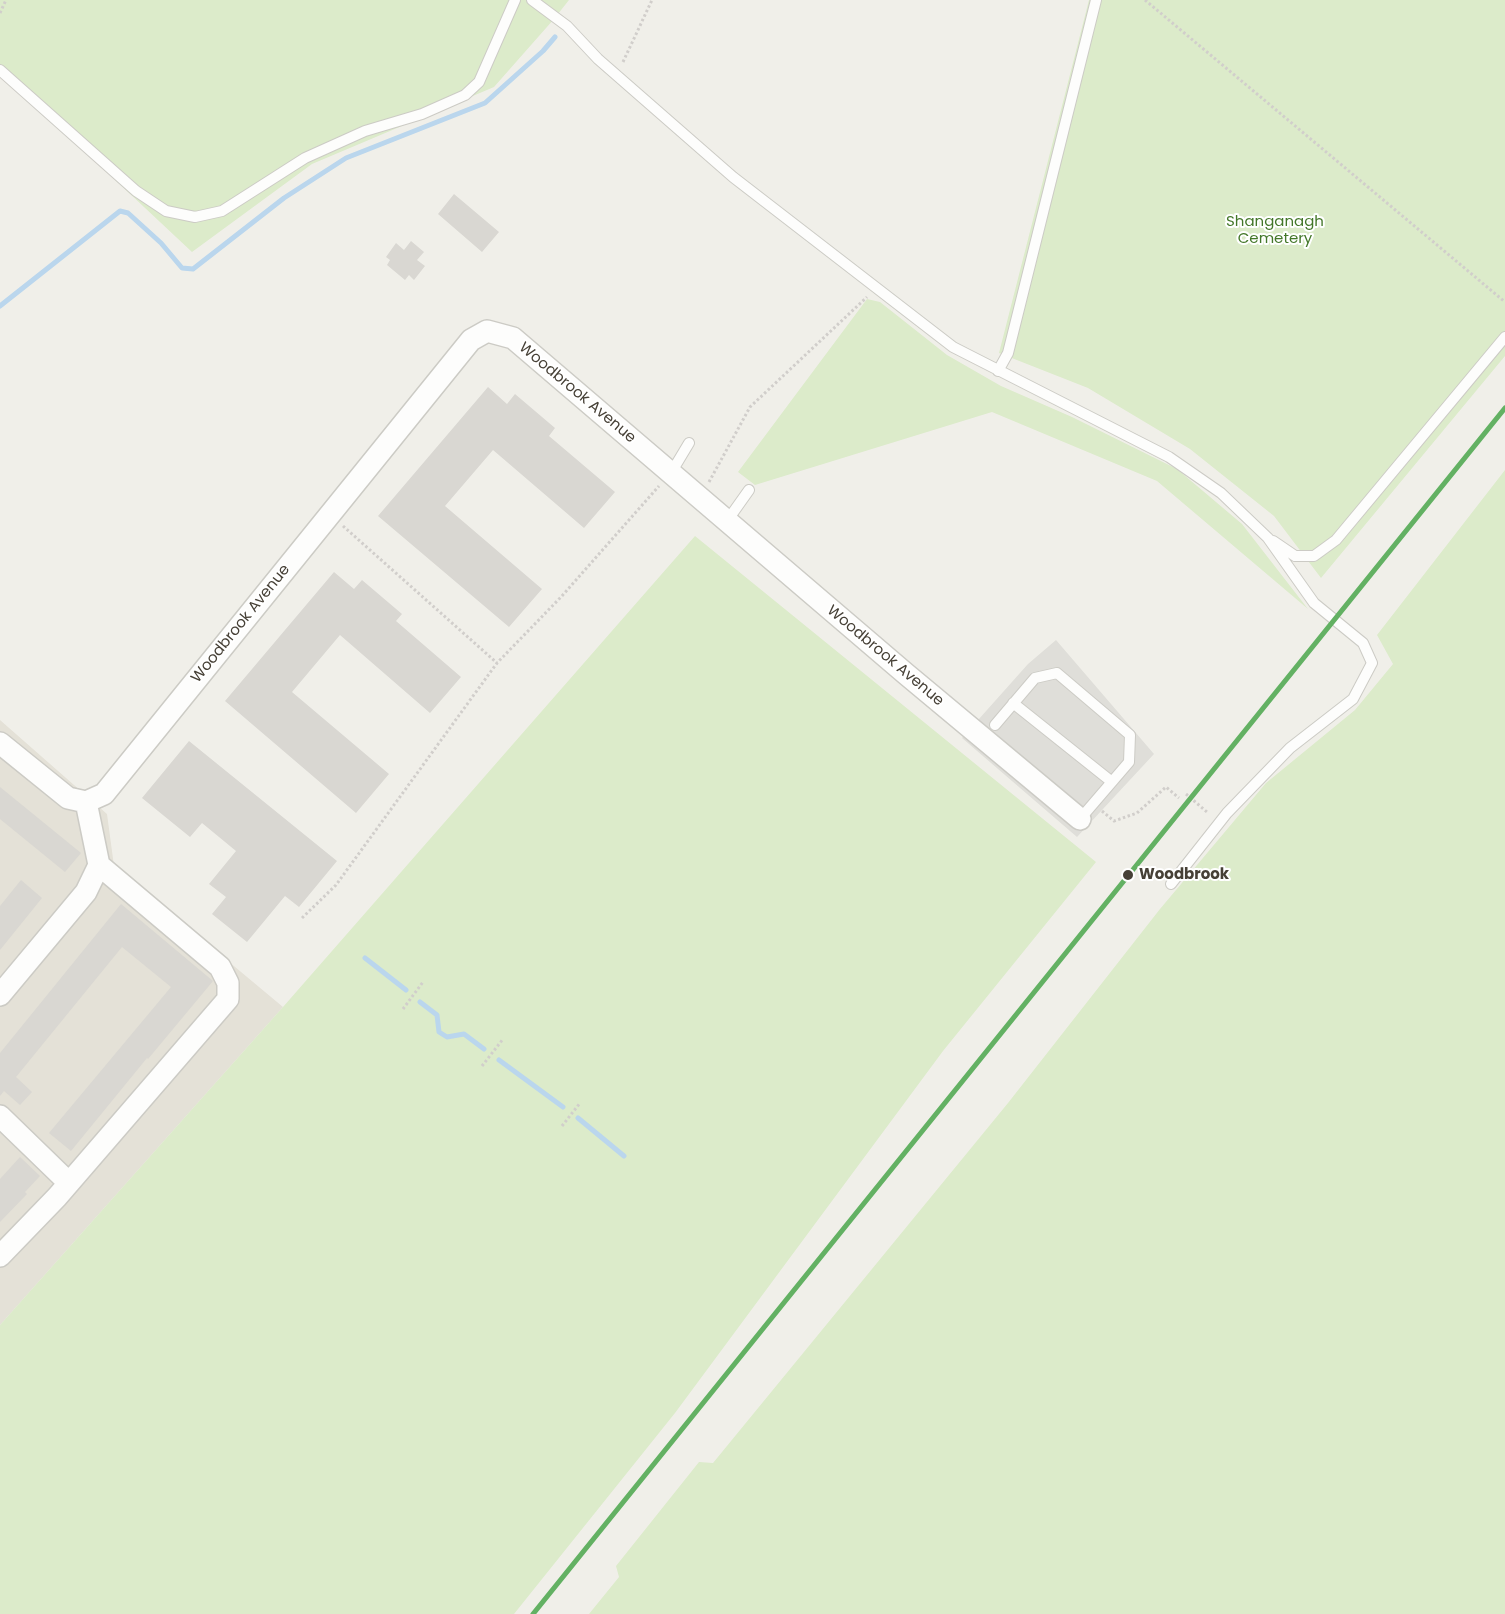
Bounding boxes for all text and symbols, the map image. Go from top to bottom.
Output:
park label: Shanganagh Cemetery [1226,213,1324,248]
street label: Woodbrook Avenue [515,339,639,447]
street label: Woodbrook Avenue [188,561,294,687]
street label: Woodbrook Avenue [823,602,947,710]
place label: Woodbrook [1139,866,1229,884]
marker: Woodbrook [1121,868,1135,882]

